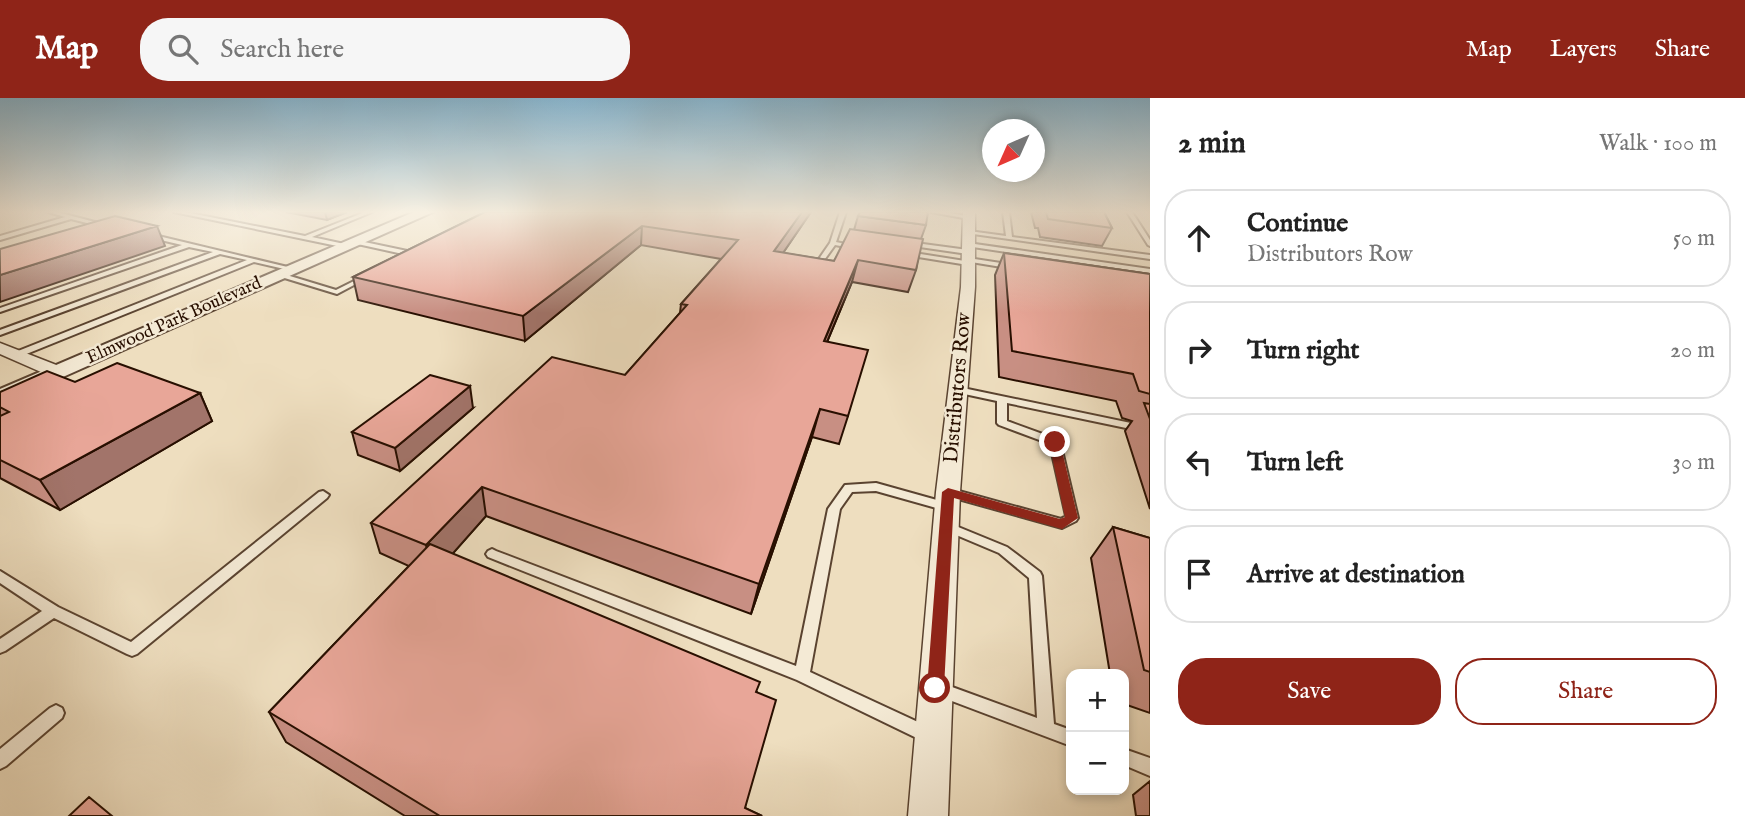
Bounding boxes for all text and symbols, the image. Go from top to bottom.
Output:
search box [140,18,630,81]
text: Map [35,28,98,70]
icon: search [164,30,202,68]
text: Search here [220,33,344,66]
text: Map [1466,34,1512,65]
text: Layers [1550,34,1617,65]
text: Share [1655,34,1710,65]
north arrow [982,119,1045,182]
text: 2 min [1178,125,1246,163]
text: Walk · 100 m [1599,129,1717,158]
text: Continue [1247,207,1348,240]
icon: ahead [1180,219,1218,257]
text: 50 m [1673,224,1715,253]
text: Distributors Row [1247,240,1413,269]
street label: Elmwood Park Boulevard [83,272,266,370]
street label: Distributors Row [938,310,978,464]
icon: right [1180,331,1218,369]
text: Turn right [1247,334,1360,367]
text: 20 m [1670,336,1715,365]
route end [1039,426,1070,457]
icon: left [1180,443,1218,481]
text: Turn left [1247,446,1344,479]
text: 30 m [1672,448,1715,477]
icon: arrive [1180,555,1218,593]
text: Arrive at destination [1247,558,1465,591]
button: Save [1178,658,1441,725]
button: Share [1455,658,1717,725]
map controls [1066,669,1129,795]
button: + [1066,669,1129,732]
route start [919,672,950,703]
button: − [1066,732,1129,795]

